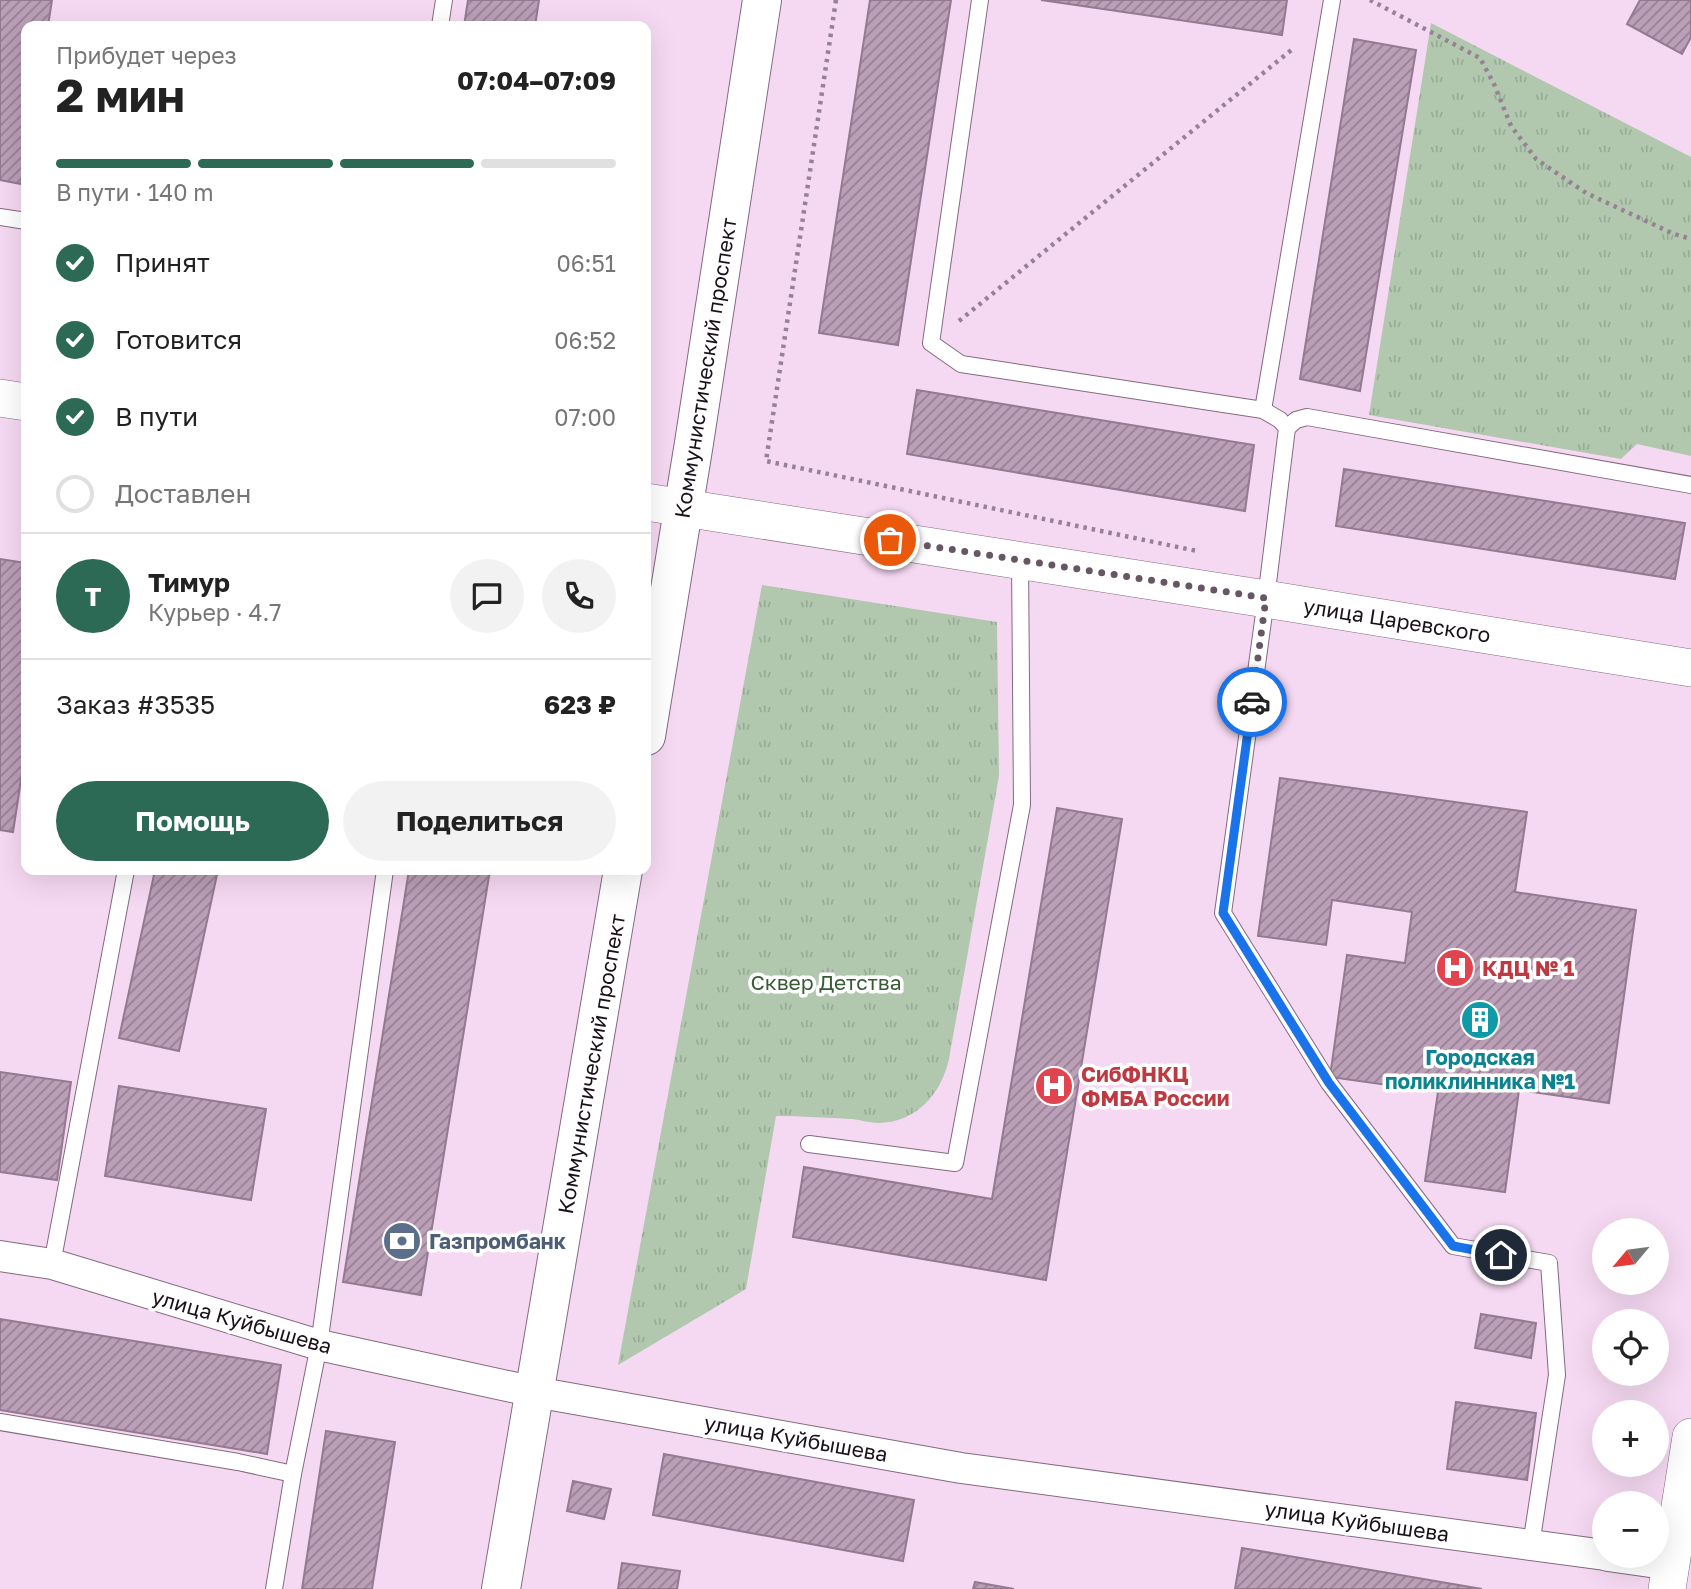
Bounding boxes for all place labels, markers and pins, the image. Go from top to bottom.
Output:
pin [860,510,920,570]
hospital icon: КДЦ № 1 [1434,947,1476,989]
place label: КДЦ № 1 [1482,955,1575,981]
building icon: Городская поликлинника №1 [1459,999,1501,1041]
place label: Городская поликлинника №1 [1385,1044,1575,1094]
place label: СибФНКЦ ФМБА России [1081,1061,1229,1111]
hospital icon: СибФНКЦ ФМБА России [1033,1065,1075,1107]
bank icon: Газпромбанк [381,1220,423,1262]
pin [1471,1225,1531,1285]
place label: Газпромбанк [429,1228,566,1254]

